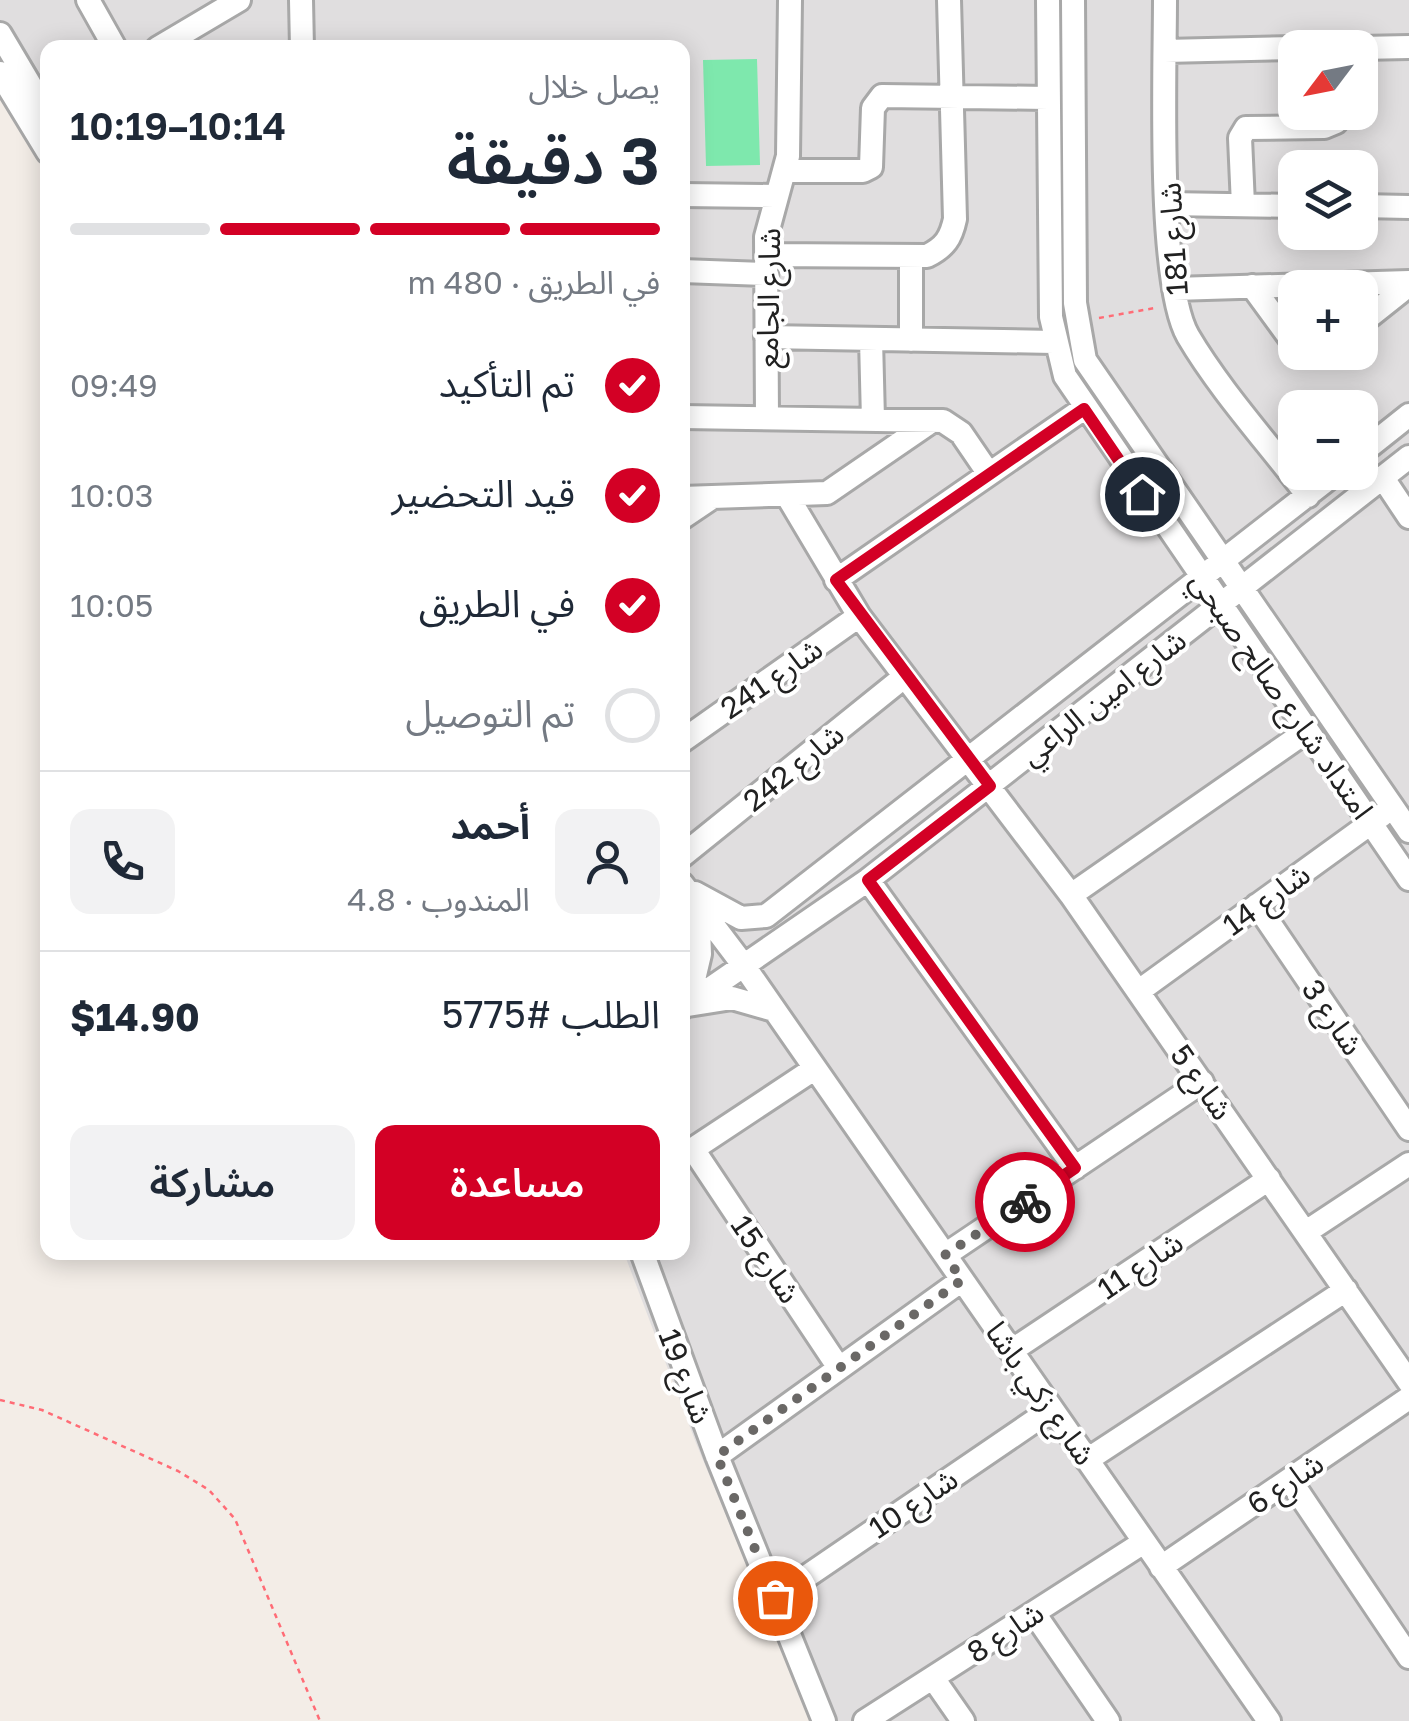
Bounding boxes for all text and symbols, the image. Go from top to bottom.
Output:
north arrow [1278,30,1378,130]
map controls [1278,30,1378,490]
text: يصل خلال [528,67,660,105]
text: 10:14–10:19 [70,103,286,148]
text: 3 دقيقة [447,120,660,198]
button: layers [1278,150,1378,250]
street label: شارع 181 [1151,181,1200,297]
street label: شارع الجامع [749,227,792,369]
text: في الطريق · 480 m [408,263,660,301]
button: + [1278,270,1378,370]
icon: check [605,358,660,413]
text: تم التأكيد [439,360,575,405]
text: 09:49 [70,366,158,404]
button: − [1278,390,1378,490]
pin [1100,452,1185,537]
icon: home [1115,467,1170,522]
icon: check [605,468,660,523]
text: قيد التحضير [392,470,575,515]
text: 10:03 [70,476,154,514]
street label: امتداد شارع صالح صبحي [1178,564,1381,829]
icon: check [605,578,660,633]
text: في الطريق [419,580,575,625]
text: 10:05 [70,586,153,624]
street label: شارع امين الراعي [1013,621,1196,777]
street label: شارع 241 [713,630,832,730]
text: تم التوصيل [406,690,575,735]
street label: شارع 242 [735,716,854,822]
text: أحمد [450,802,530,847]
button: phone [70,809,175,914]
button: person [555,809,660,914]
street label: شارع 14 [1215,855,1320,947]
text: المندوب · 4.8 [347,880,530,918]
street label: شارع 3 [1291,972,1371,1064]
text: الطلب #5775 [441,991,660,1036]
text: $14.90 [70,994,200,1039]
street label: شارع 5 [1159,1038,1241,1129]
button: مشاركة [70,1125,355,1240]
button: مساعدة [375,1125,660,1240]
courier [975,1152,1075,1252]
icon: bike [998,1175,1053,1230]
street label: شارع 15 [720,1208,808,1312]
street label: شارع 11 [1091,1223,1192,1311]
street label: شارع زكي باشا [974,1314,1104,1475]
street label: شارع 19 [647,1323,720,1430]
street label: شارع 6 [1240,1445,1333,1526]
street label: شارع 10 [862,1460,967,1550]
pin [733,1556,818,1641]
icon: bag [748,1571,803,1626]
street label: شارع 8 [960,1594,1053,1674]

